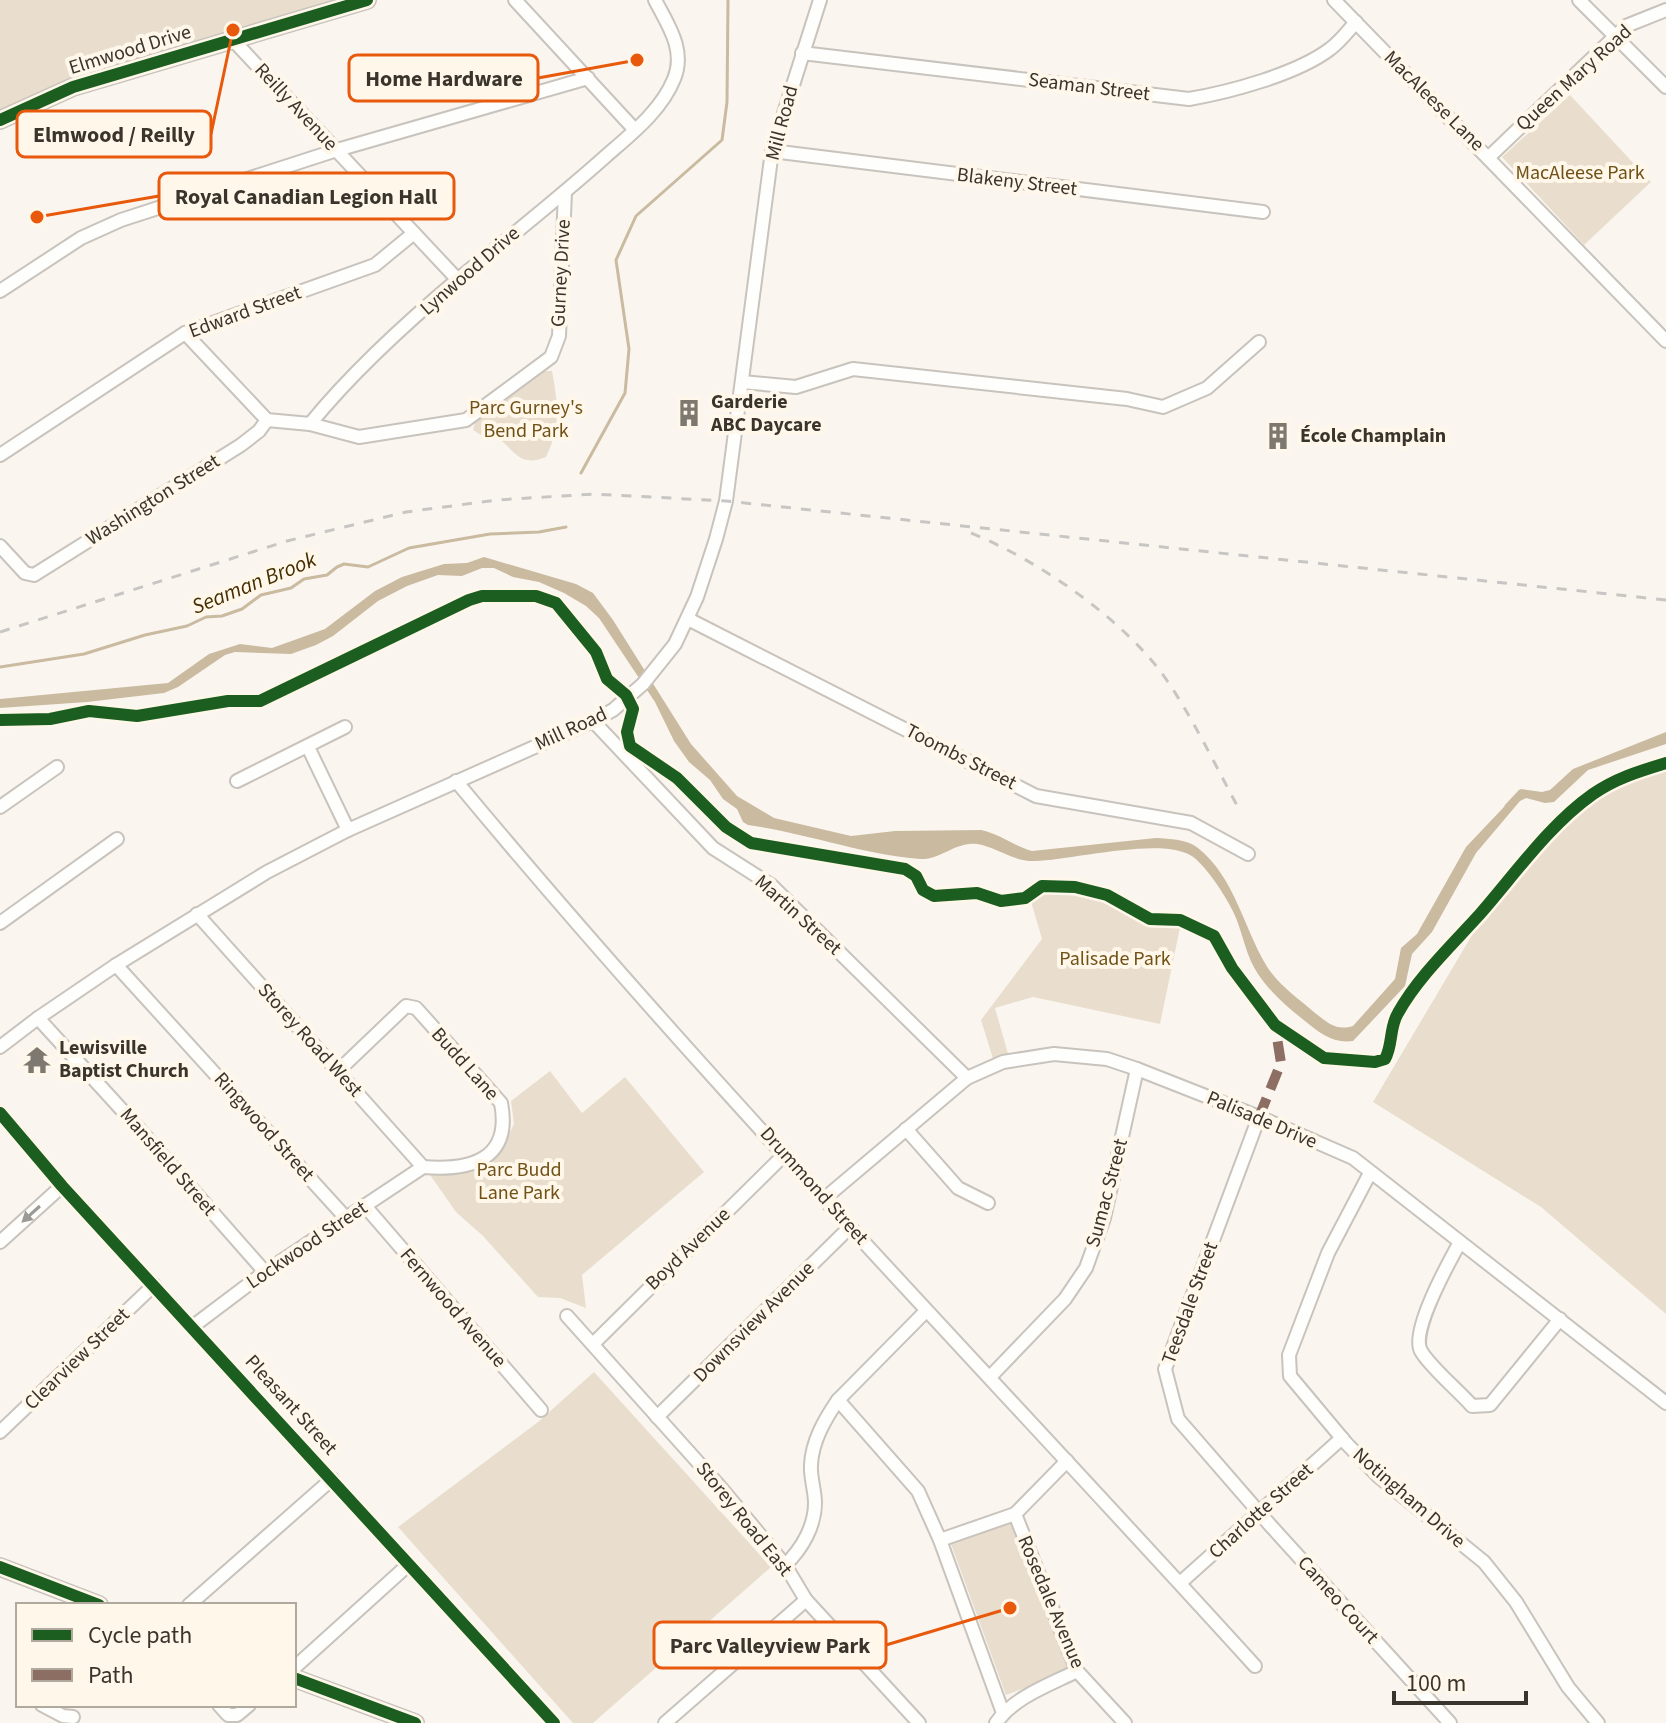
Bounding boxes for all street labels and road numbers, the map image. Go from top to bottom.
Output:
street label: Elmwood Drive [65,18,195,82]
street label: Queen Mary Road [1510,18,1638,138]
street label: MacAleese Lane [1377,44,1491,158]
street label: Reilly Avenue [248,57,344,157]
street label: Seaman Street [1027,66,1152,108]
street label: Mill Road [759,82,805,164]
street label: Blakeny Street [955,161,1079,203]
street label: Gurney Drive [544,218,578,328]
street label: Lynwood Drive [414,220,526,322]
street label: Edward Street [185,279,305,345]
street label: Washington Street [81,447,226,552]
street label: Mill Road [530,700,612,758]
street label: Toombs Street [901,717,1022,797]
street label: Martin Street [748,868,848,962]
street label: Storey Road West [251,977,369,1103]
street label: Budd Lane [425,1021,505,1107]
street label: Ringwood Street [207,1066,321,1188]
street label: Palisade Drive [1202,1084,1322,1156]
street label: Mansfield Street [113,1102,223,1222]
street label: Drummond Street [753,1121,875,1251]
street label: Sumac Street [1079,1135,1135,1250]
street label: Lockwood Street [241,1194,373,1296]
street label: Boyd Avenue [639,1201,737,1297]
street label: Teesdale Street [1155,1238,1225,1368]
street label: Fernwood Avenue [393,1242,513,1374]
street label: Downsview Avenue [687,1255,821,1389]
street label: Clearview Street [18,1301,136,1416]
street label: Pleasant Street [238,1349,344,1462]
street label: Notingham Drive [1347,1441,1471,1555]
street label: Storey Road East [689,1456,799,1582]
street label: Charlotte Street [1203,1456,1320,1565]
street label: Rosedale Avenue [1010,1531,1092,1673]
street label: Cameo Court [1291,1550,1385,1650]

